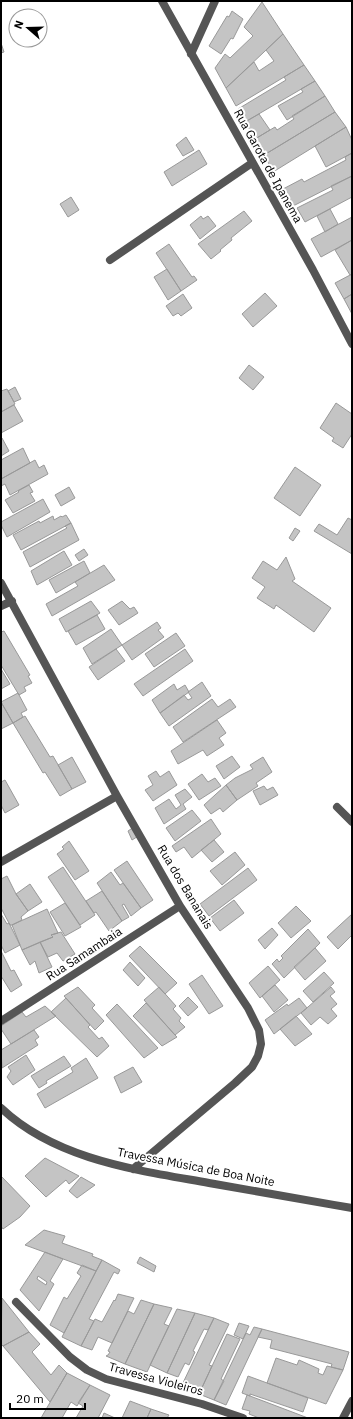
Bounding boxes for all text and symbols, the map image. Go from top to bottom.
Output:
north arrow [8,8,48,48]
text: N [11,18,27,31]
street label: Rua Garota de Ipanema [231,106,306,226]
street label: Rua dos Bananais [154,842,217,932]
street label: Rua Samambaia [43,923,125,984]
street label: Travessa Música de Boa Noite [116,1144,276,1189]
street label: Travessa Violeiros [107,1359,205,1398]
scale bar [10,1385,85,1411]
text: 20 m [16,1391,44,1406]

